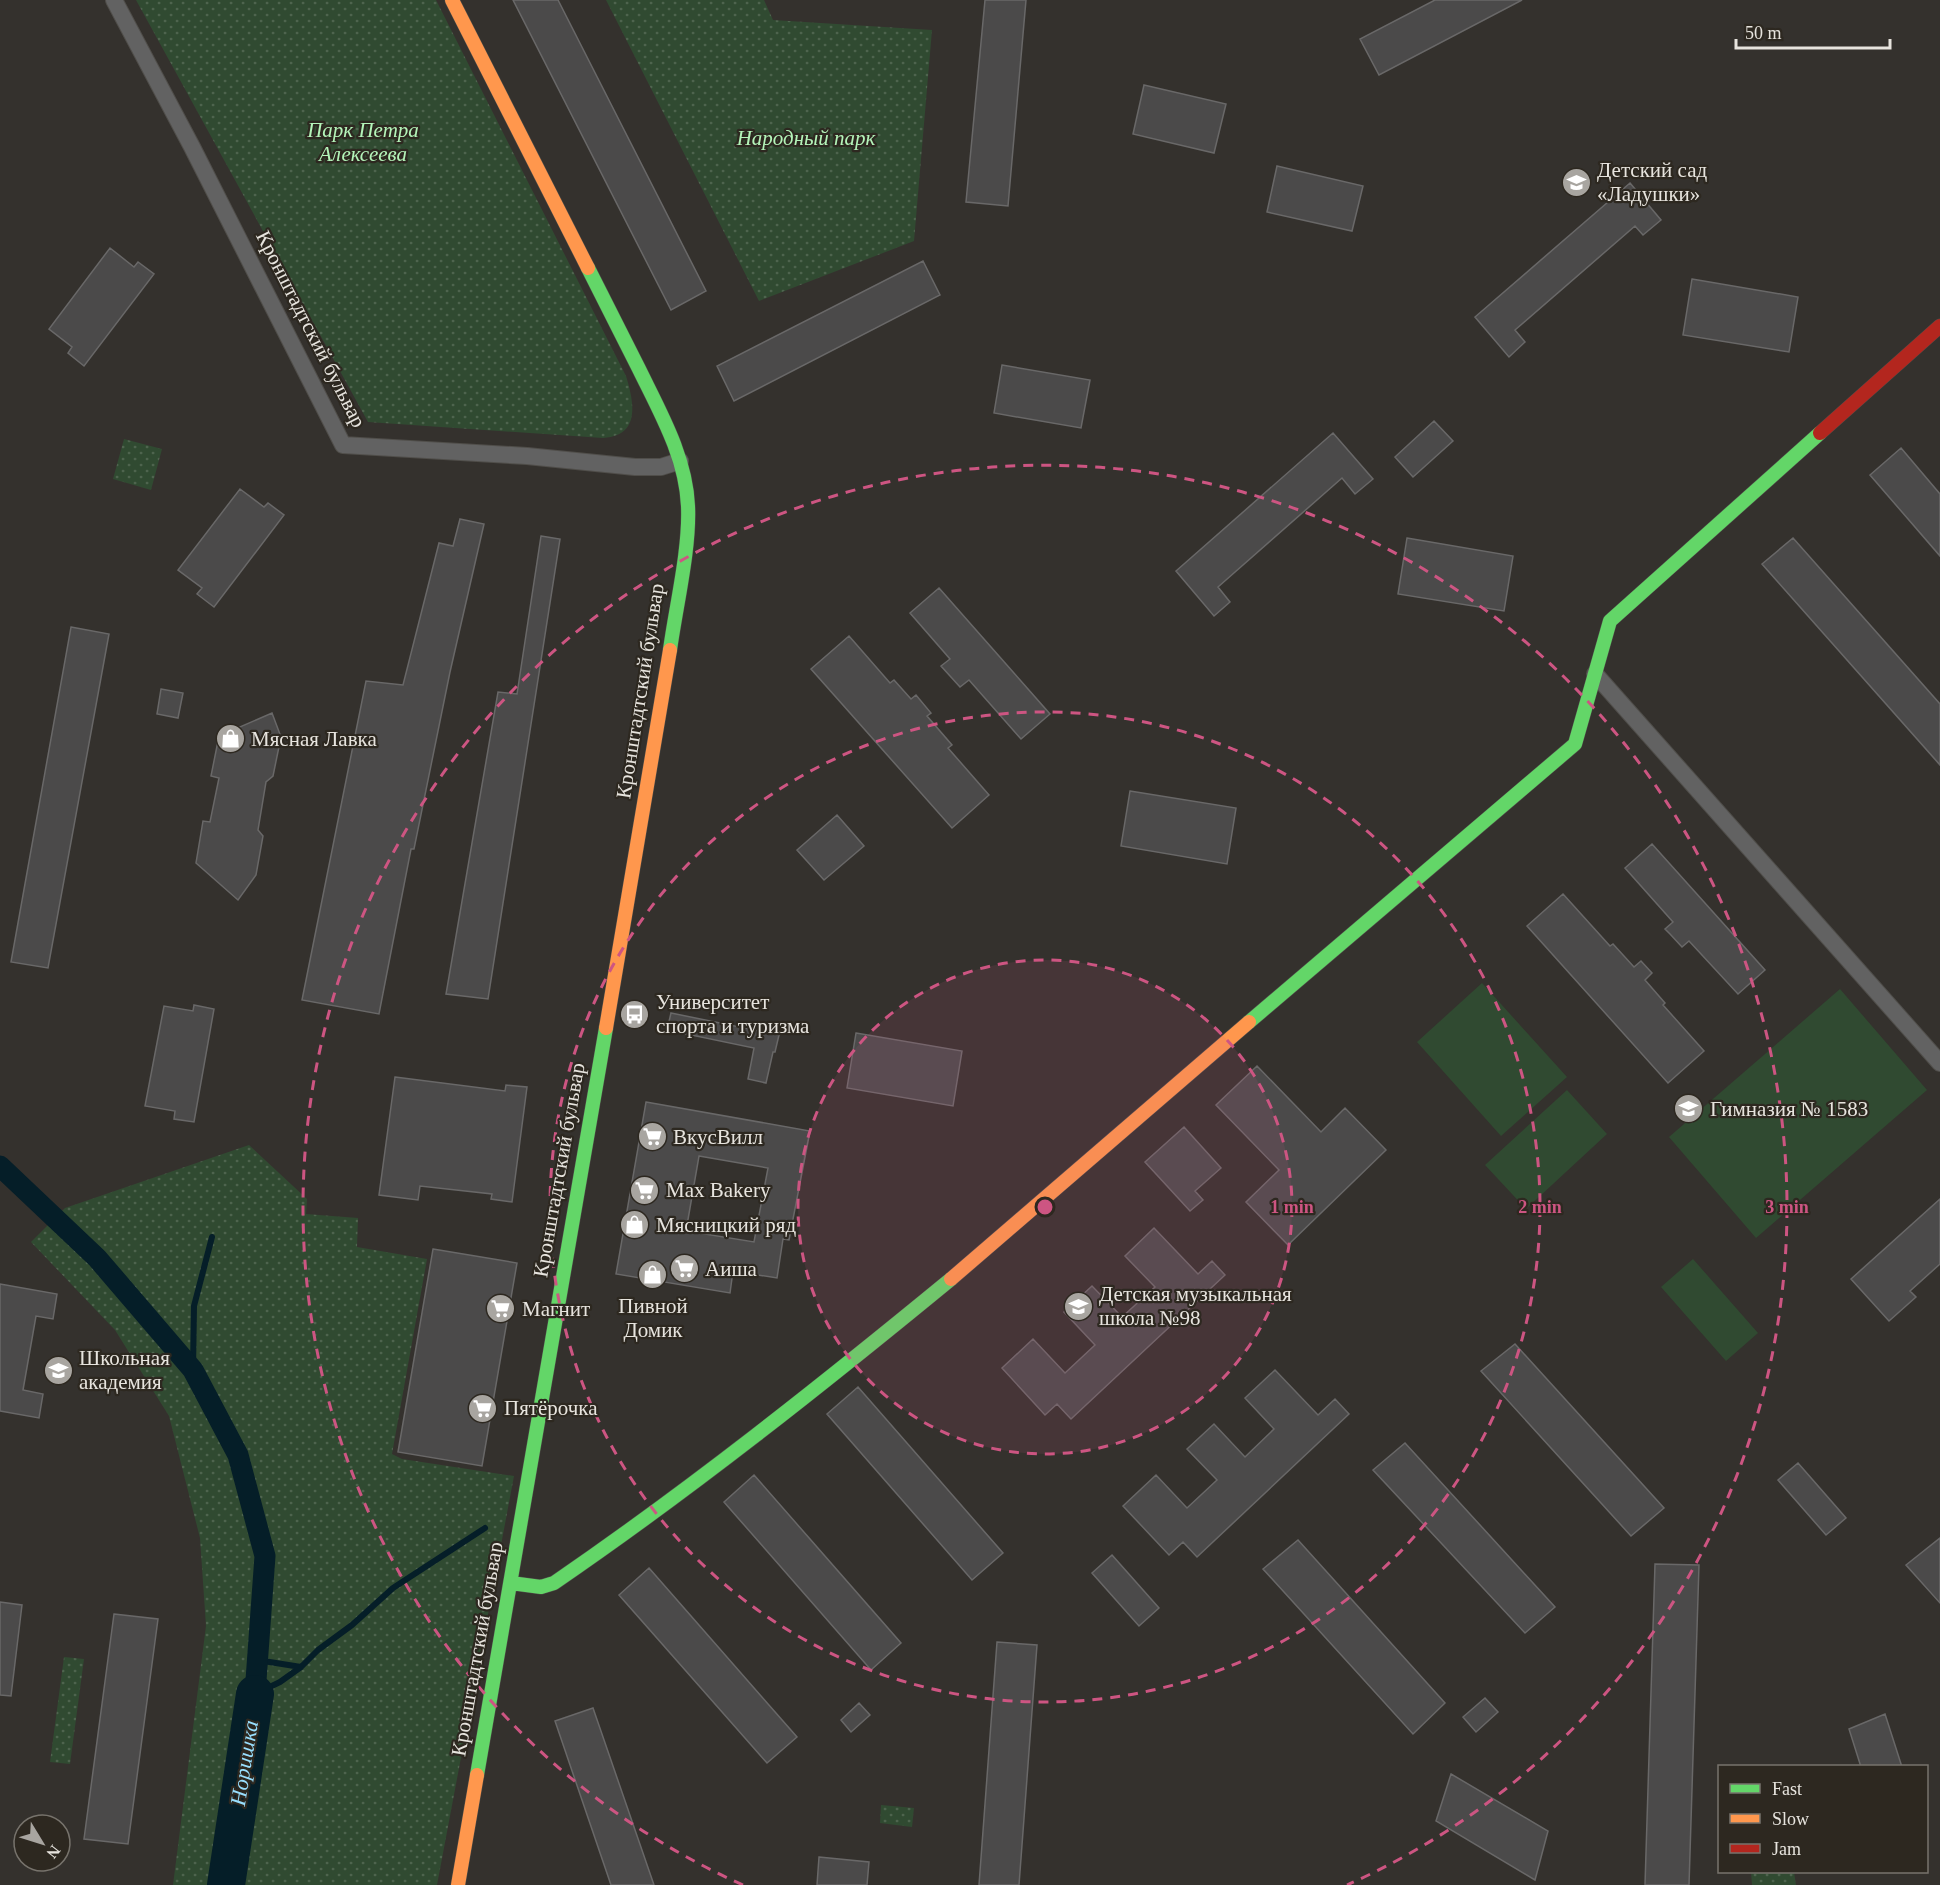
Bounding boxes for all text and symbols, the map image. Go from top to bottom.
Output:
scale bar [1736,12,1890,50]
text: 50 m [1745,23,1782,43]
park label: Парк Петра Алексеева [306,118,419,166]
park label: Народный парк [736,126,876,150]
place label: Детский сад «Ладушки» [1597,158,1707,206]
school or university icon: Детский сад «Ладушки» [1560,166,1592,198]
street label: Кронштадтский бульвар [251,227,371,431]
street label: Кронштадтский бульвар [611,582,669,800]
shop icon: Мясная Лавка [214,723,246,755]
place label: Мясная Лавка [251,727,377,751]
place label: Университет спорта и туризма [656,990,810,1038]
bus stop icon: Университет спорта и туризма [619,998,651,1030]
street label: Кронштадтский бульвар [528,1061,590,1279]
school or university icon: Гимназия № 1583 [1673,1093,1705,1125]
place label: Гимназия № 1583 [1710,1097,1868,1121]
supermarket icon: ВкусВилл [636,1121,668,1153]
place label: ВкусВилл [673,1125,763,1149]
supermarket icon: Max Bakery [629,1174,661,1206]
place label: Max Bakery [666,1178,771,1202]
centre of rings [1035,1197,1055,1217]
text: 1 min [1270,1197,1314,1217]
text: 2 min [1518,1197,1562,1217]
text: 3 min [1765,1197,1809,1217]
shop icon: Мясницкий ряд [619,1209,651,1241]
place label: Мясницкий ряд [656,1213,796,1237]
supermarket icon: Аиша [668,1253,700,1285]
place label: Аиша [705,1257,758,1281]
shop icon: Пивной Домик [637,1259,669,1291]
place label: Детская музыкальная школа №98 [1099,1282,1292,1330]
school or university icon: Детская музыкальная школа №98 [1062,1290,1094,1322]
supermarket icon: Магнит [485,1293,517,1325]
place label: Пивной Домик [618,1294,688,1342]
place label: Магнит [522,1297,590,1321]
place label: Школьная академия [79,1346,170,1394]
school or university icon: Школьная академия [42,1354,74,1386]
supermarket icon: Пятёрочка [467,1392,499,1424]
place label: Пятёрочка [504,1396,598,1420]
street label: Кронштадтский бульвар [446,1540,508,1758]
water label: Норишка [225,1718,263,1809]
legend [1718,1765,1928,1873]
text: Fast [1772,1779,1802,1799]
text: Slow [1772,1809,1809,1829]
north arrow [12,1813,72,1873]
text: Jam [1772,1839,1801,1859]
text: N [43,1842,64,1862]

